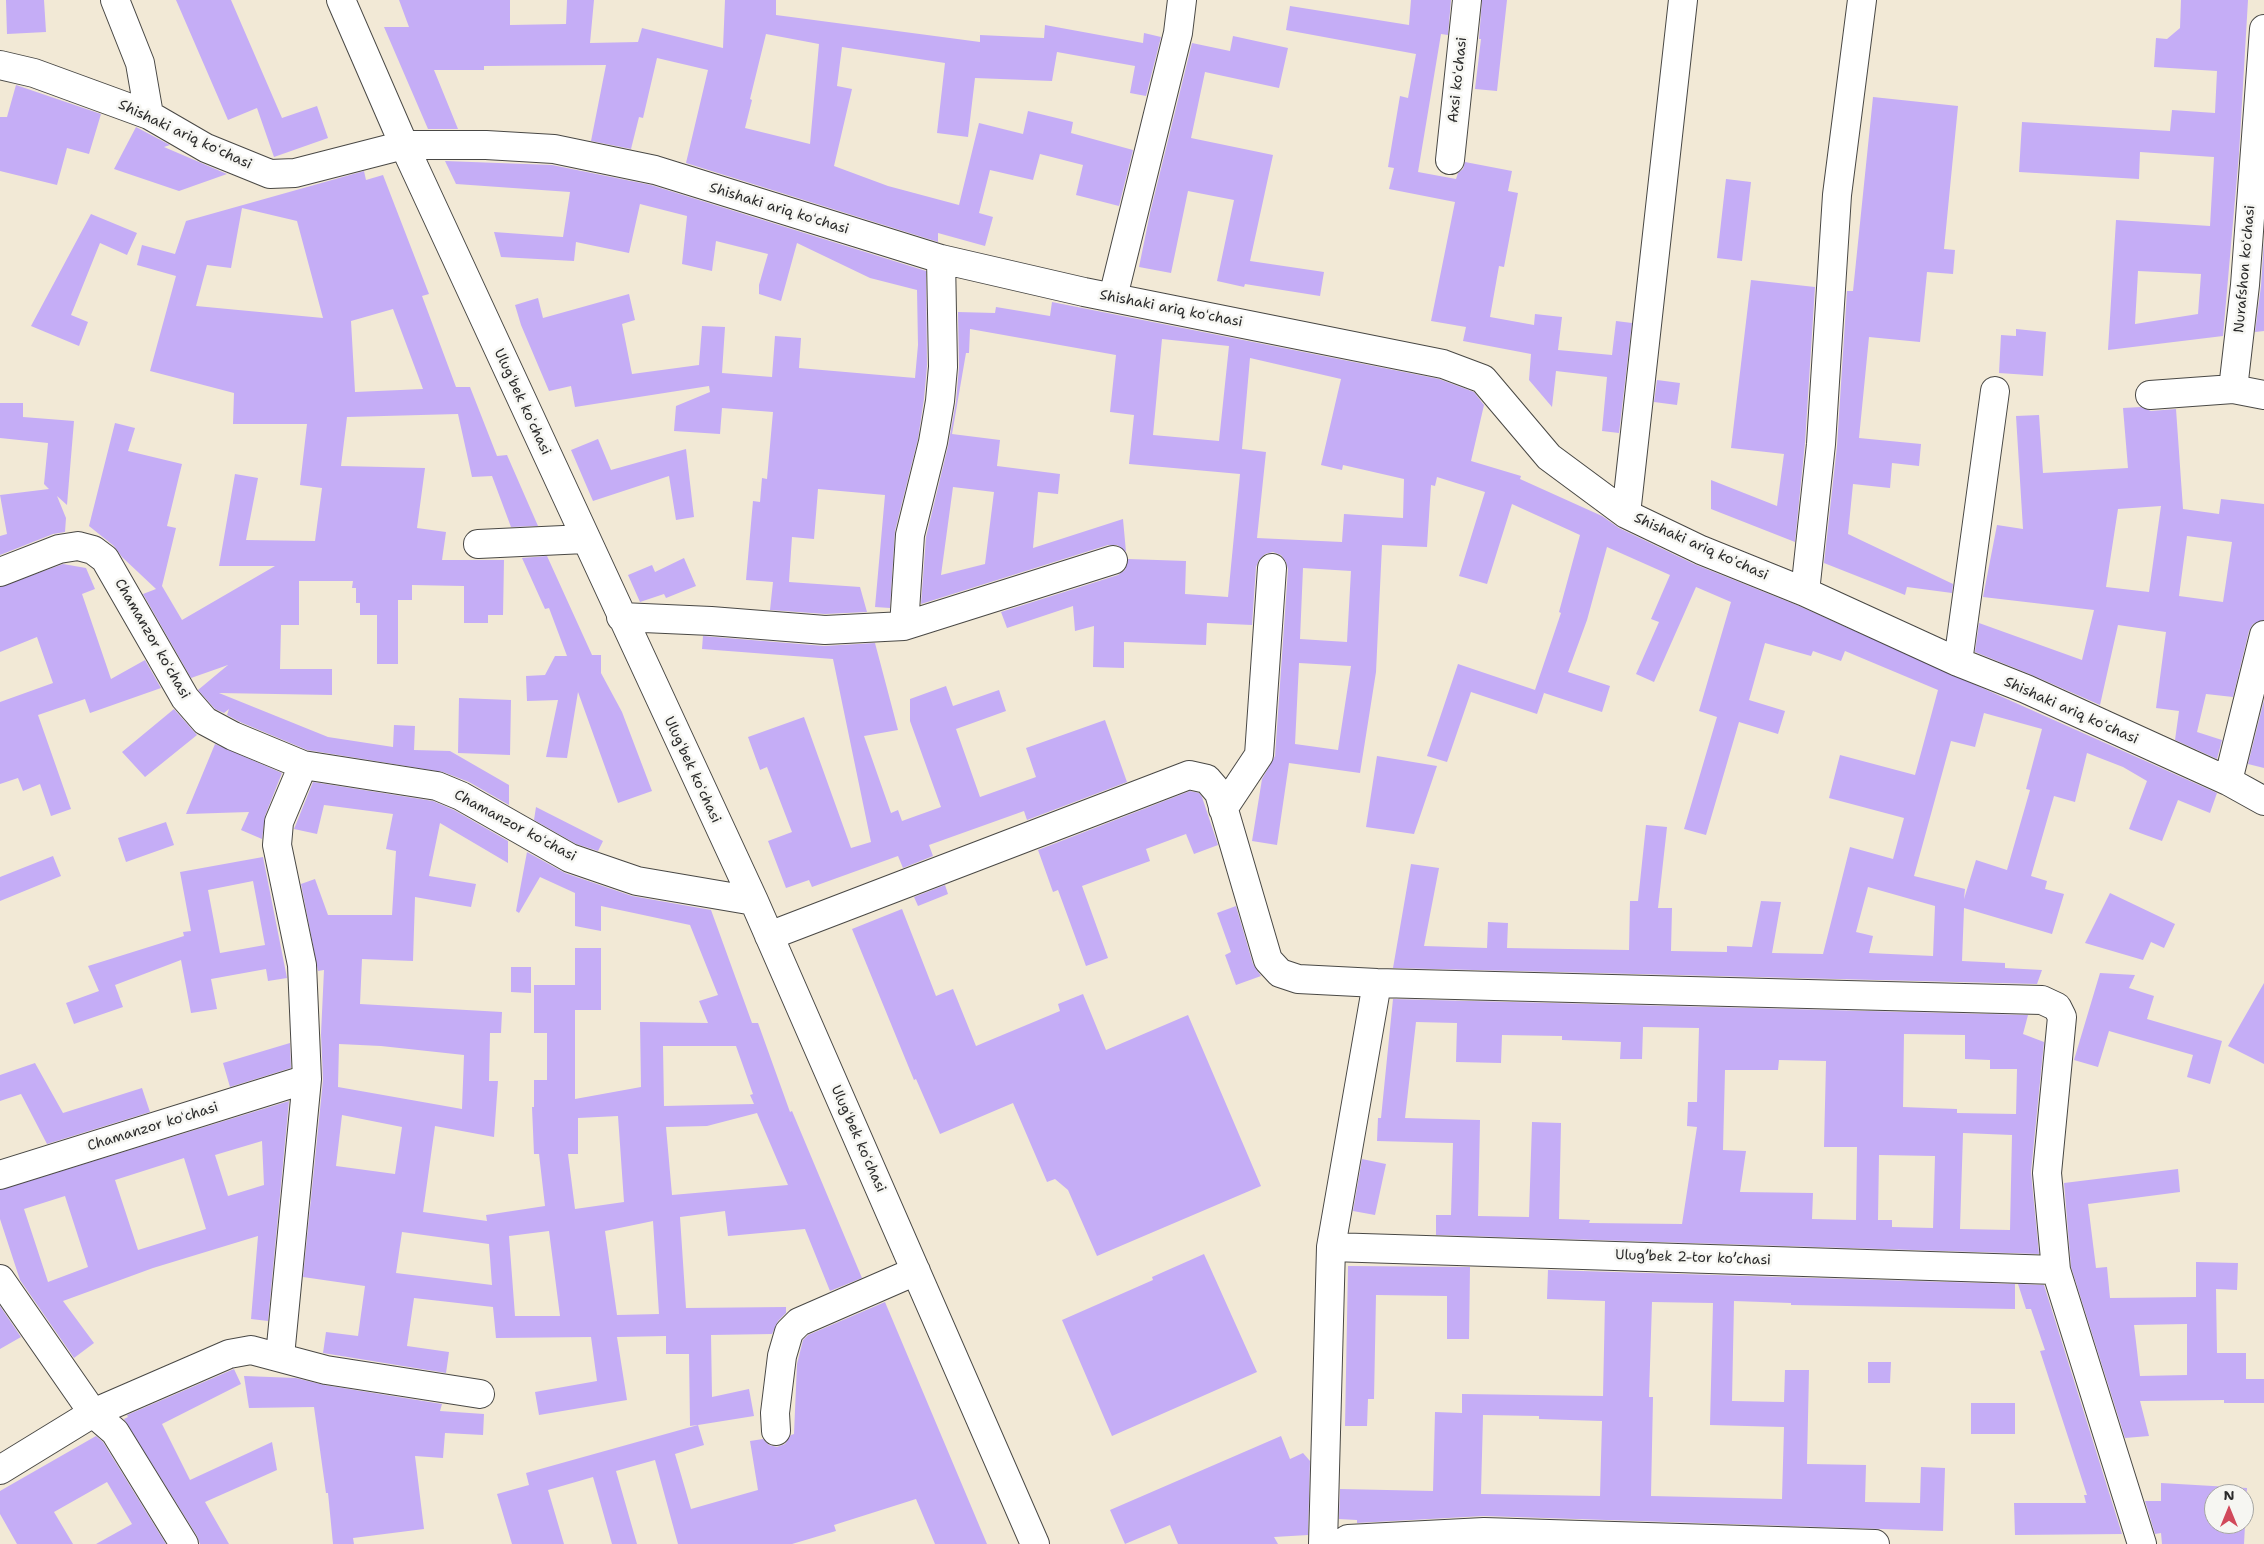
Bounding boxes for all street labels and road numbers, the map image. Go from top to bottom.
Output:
street label: Axsi koʻchasi [1445,36,1471,124]
street label: Shishaki ariq koʻchasi [116,97,254,173]
street label: Shishaki ariq koʻchasi [707,180,851,238]
street label: Nurafshon koʻchasi [2231,204,2259,334]
street label: Shishaki ariq koʻchasi [1098,287,1244,331]
street label: Ulugʻbek koʻchasi [490,346,554,458]
street label: Shishaki ariq koʻchasi [1631,510,1771,584]
street label: Chamanzor koʻchasi [111,576,193,702]
street label: Shishaki ariq koʻchasi [2001,674,2141,748]
street label: Ulugʻbek koʻchasi [660,714,724,826]
street label: Chamanzor koʻchasi [451,787,579,865]
street label: Ulugʻbek koʻchasi [827,1083,889,1195]
street label: Chamanzor koʻchasi [85,1099,221,1155]
street label: Ulugʼbek 2-tor koʼchasi [1615,1247,1771,1269]

